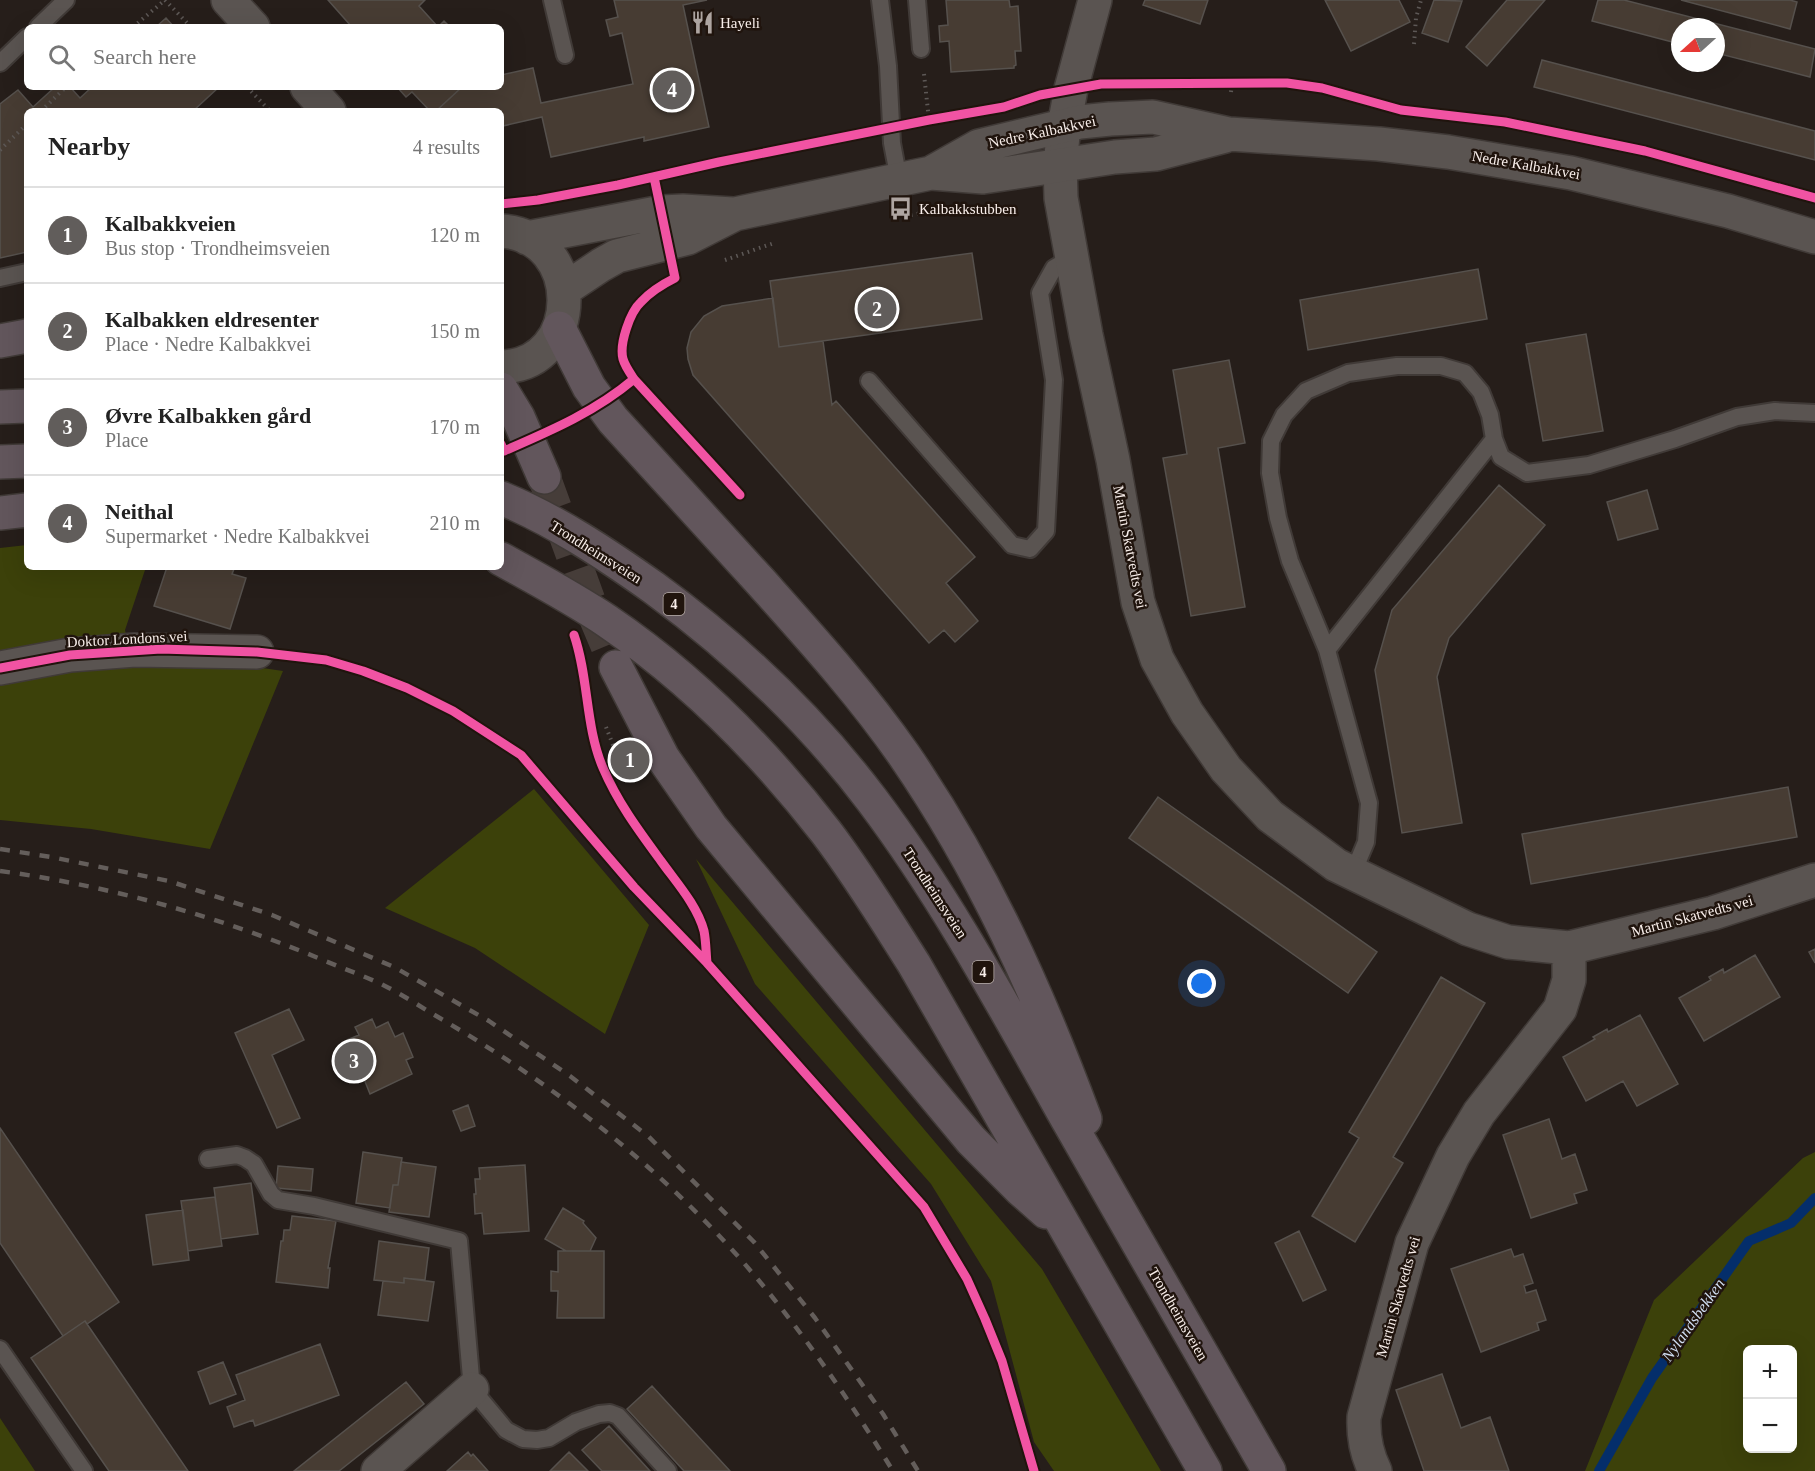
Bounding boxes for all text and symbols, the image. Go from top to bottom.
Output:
restaurant icon: Hayeli [689,10,715,36]
place label: Hayeli [720,15,760,31]
north arrow [1671,18,1725,72]
search box [24,24,504,90]
icon: search [45,41,78,74]
text: Search here [93,44,196,69]
pin: 4 [652,68,692,112]
street label: Nedre Kalbakkvei [987,113,1097,151]
text: Nearby [48,132,130,161]
text: 4 results [413,136,480,158]
street label: Nedre Kalbakkvei [1471,148,1581,182]
bus stop icon: Kalbakkstubben [888,196,914,222]
place label: Kalbakkstubben [919,201,1017,217]
text: Kalbakkveien [105,211,236,236]
text: 1 [63,224,73,246]
text: 120 m [429,224,480,246]
text: Bus stop · Trondheimsveien [105,237,330,259]
pin: 2 [858,286,896,332]
text: Kalbakken eldresenter [105,307,319,332]
text: 2 [63,320,73,342]
text: 150 m [429,320,480,342]
text: Place · Nedre Kalbakkvei [105,333,311,355]
text: Øvre Kalbakken gård [105,403,311,428]
text: 3 [63,416,73,438]
text: 170 m [429,416,480,438]
text: Place [105,429,148,451]
street label: Martin Skatvedts vei [1110,484,1150,610]
text: Neithal [105,499,173,524]
text: 4 [63,512,73,534]
text: 210 m [429,512,480,534]
street label: Trondheimsveien [547,518,645,587]
text: Supermarket · Nedre Kalbakkvei [105,525,370,547]
road number: 4 [664,593,684,615]
street label: Doktor Londons vei [66,628,188,650]
pin: 1 [610,738,650,783]
street label: Trondheimsveien [900,845,970,942]
street label: Martin Skatvedts vei [1630,892,1754,940]
road number: 4 [972,961,994,983]
your location [1187,969,1216,998]
pin: 3 [334,1038,374,1084]
street label: Martin Skatvedts vei [1373,1235,1423,1359]
street label: Trondheimsveien [1145,1265,1211,1364]
water label: Nylandsbekken [1658,1275,1729,1366]
map controls [1743,1345,1797,1453]
button: + [1743,1345,1797,1399]
button: − [1743,1399,1797,1453]

